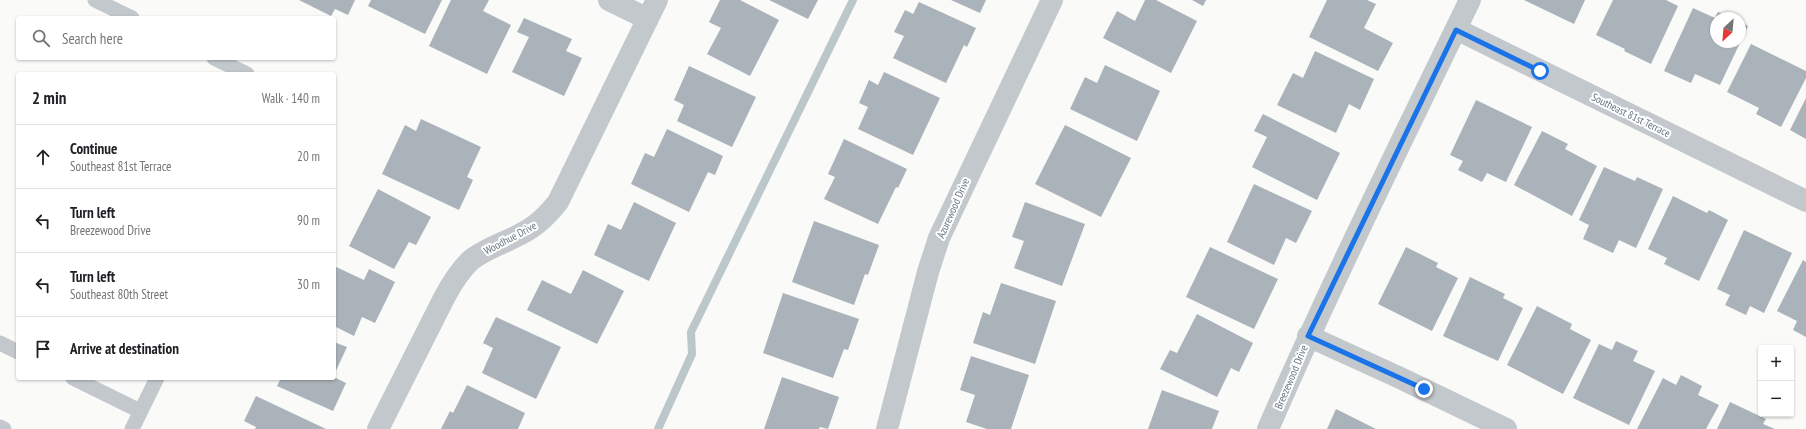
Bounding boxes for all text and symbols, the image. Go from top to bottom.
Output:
north arrow [1710,12,1746,48]
search box [16,16,336,60]
icon: search [30,27,52,49]
text: Search here [62,29,123,48]
route start [1531,62,1549,80]
text: 2 min [32,87,66,109]
text: Walk · 140 m [262,90,320,107]
street label: Southeast 81st Terrace [1589,90,1673,140]
text: Continue [70,139,117,158]
icon: ahead [32,146,54,168]
text: 20 m [297,148,320,165]
text: Southeast 81st Terrace [70,158,171,175]
street label: Azurewood Drive [934,175,973,240]
text: Turn left [70,203,115,222]
icon: left [32,210,54,232]
text: 90 m [297,212,320,229]
street label: Woodhue Drive [481,218,539,258]
text: Breezewood Drive [70,222,151,239]
text: Turn left [70,267,115,286]
icon: left [32,274,54,296]
text: 30 m [297,276,320,293]
text: Southeast 80th Street [70,286,168,303]
icon: arrive [32,338,54,360]
text: Arrive at destination [70,339,179,358]
street label: Breezewood Drive [1271,342,1311,411]
map controls [1758,345,1794,417]
button: + [1758,345,1794,381]
route end [1415,380,1433,398]
button: − [1758,381,1794,417]

